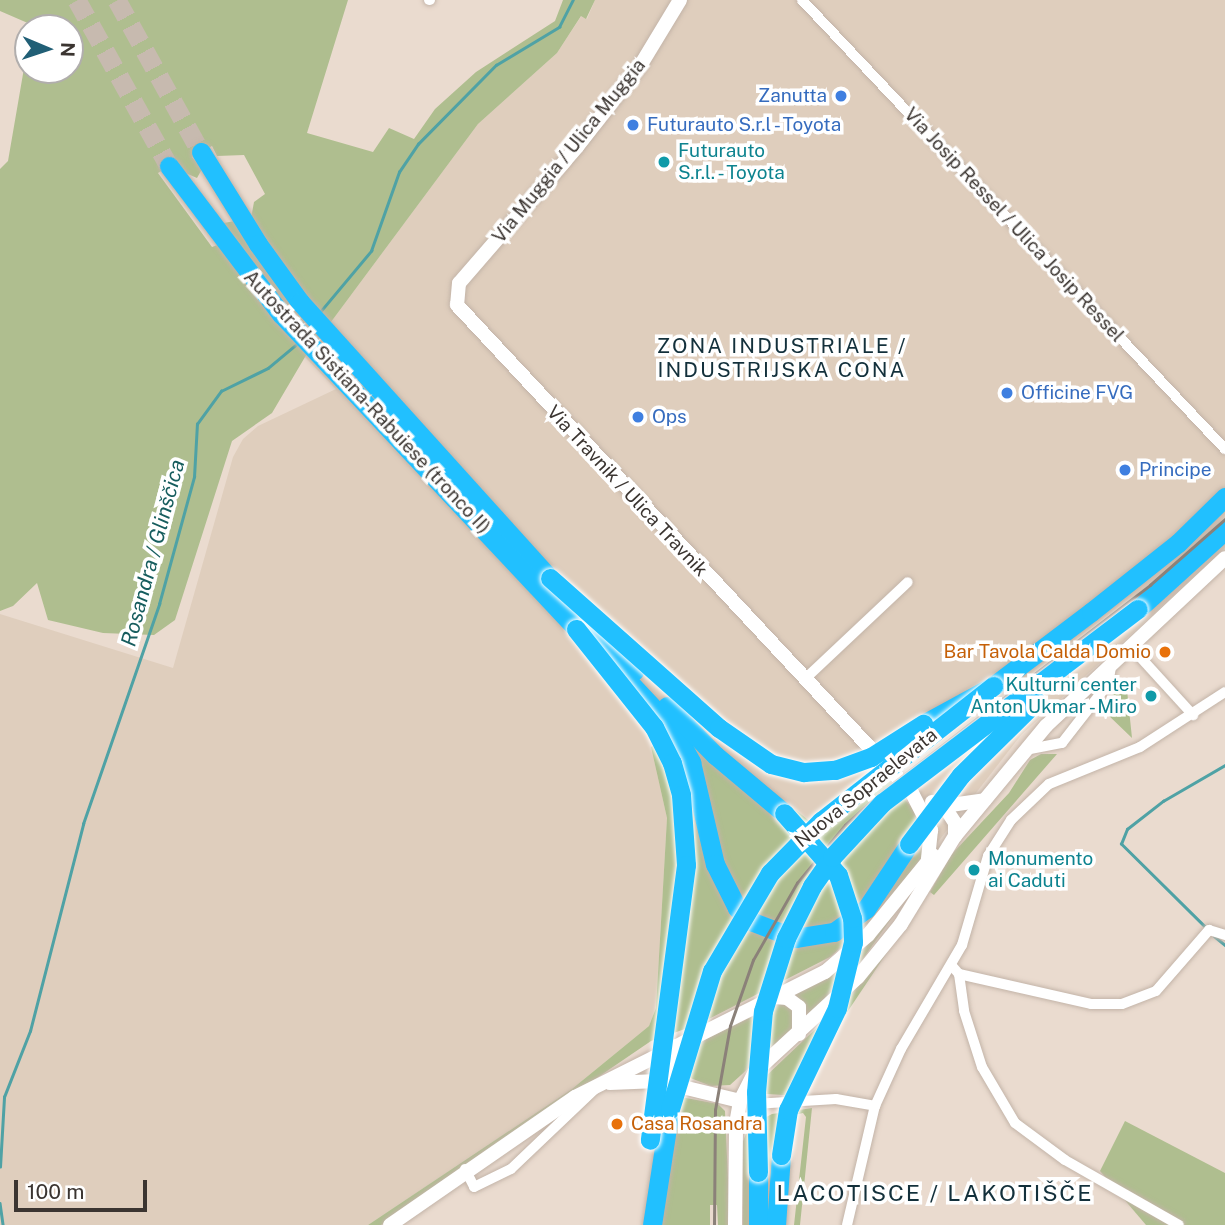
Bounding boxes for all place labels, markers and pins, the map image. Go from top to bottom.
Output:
place label: Zanutta [758,85,827,107]
marker: Zanutta [833,88,849,104]
place label: Futurauto S.r.l - Toyota [647,114,846,136]
marker: Futurauto S.r.l - Toyota [625,117,641,133]
place label: Futurauto S.r.l. - Toyota [678,140,790,184]
marker: Futurauto S.r.l. - Toyota [656,154,672,170]
place label: Officine FVG [1021,382,1133,404]
marker: Officine FVG [999,385,1015,401]
place label: Ops [652,406,687,428]
marker: Ops [630,409,646,425]
place label: Principe [1139,459,1211,481]
marker: Principe [1117,462,1133,478]
place label: Bar Tavola Calda Domio [943,641,1151,663]
marker: Bar Tavola Calda Domio [1157,644,1173,660]
place label: Kulturni center Anton Ukmar - Miro [965,674,1137,718]
marker: Kulturni center Anton Ukmar - Miro [1143,688,1159,704]
place label: Monumento ai Caduti [988,848,1093,892]
marker: Monumento ai Caduti [966,862,982,878]
place label: Casa Rosandra [631,1113,763,1135]
marker: Casa Rosandra [609,1116,625,1132]

